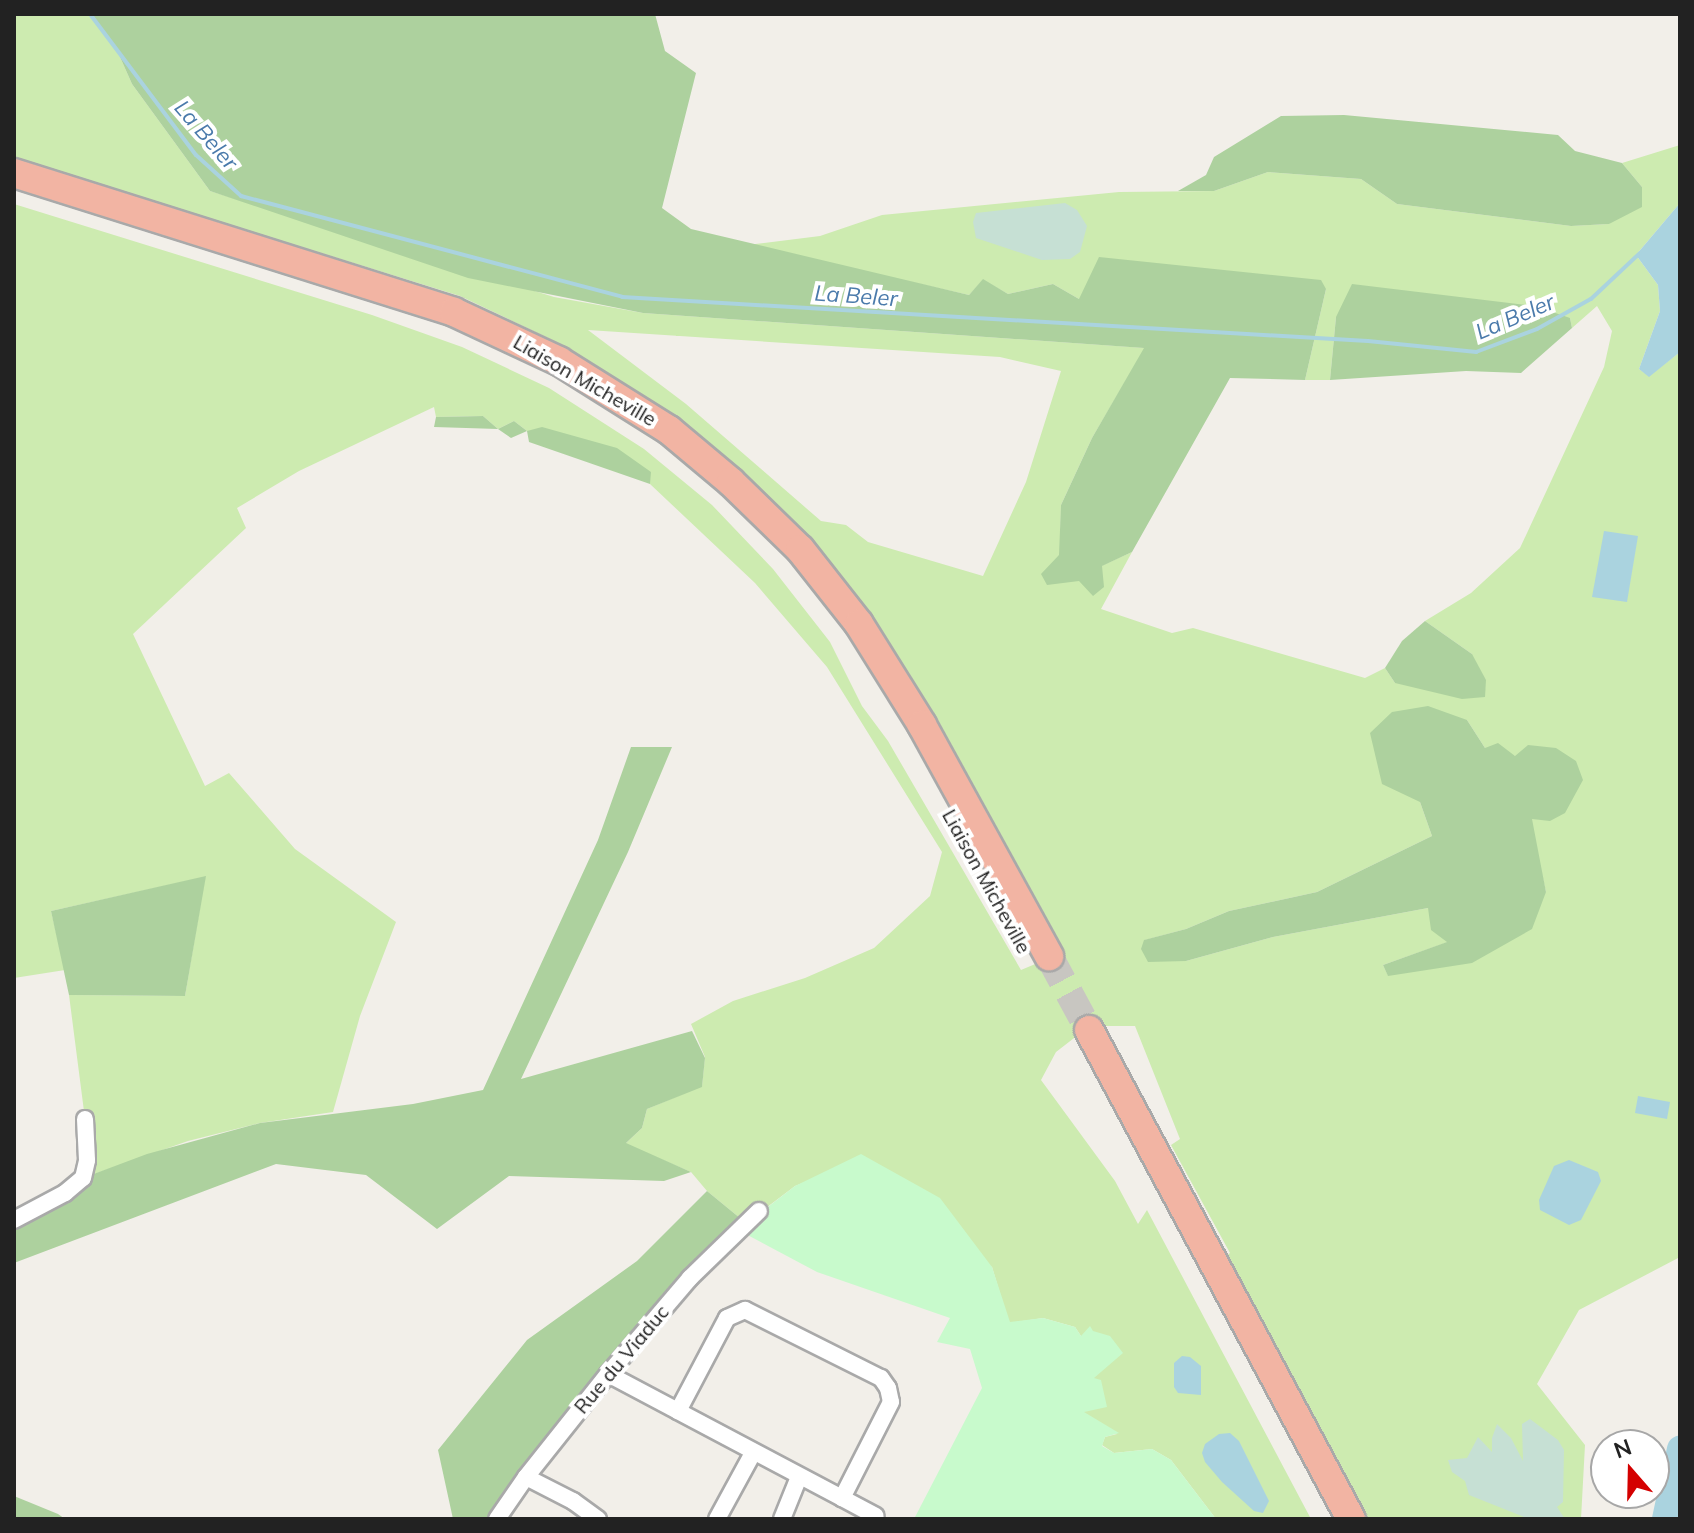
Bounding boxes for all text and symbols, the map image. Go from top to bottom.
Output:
water label: La Beler [169,95,243,175]
water label: La Beler [814,280,898,312]
water label: La Beler [1472,289,1558,345]
street label: Liaison Micheville [509,329,661,431]
street label: Liaison Micheville [938,805,1036,957]
street label: Rue du Viaduc [569,1300,673,1418]
north arrow [1590,1429,1670,1509]
text: N [1610,1432,1635,1464]

